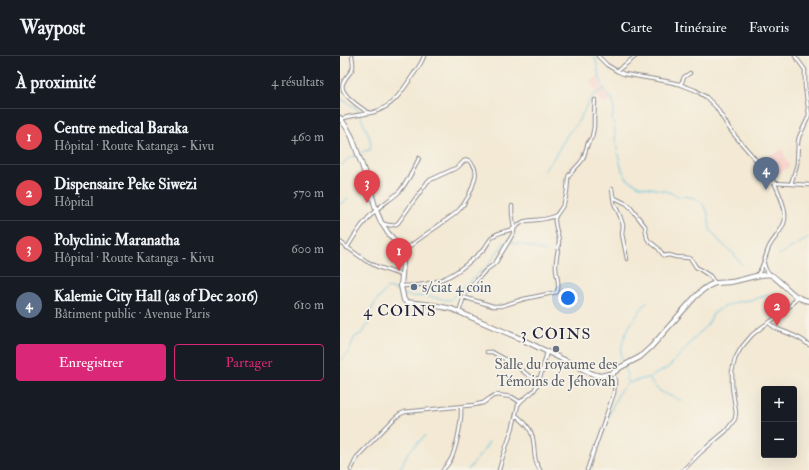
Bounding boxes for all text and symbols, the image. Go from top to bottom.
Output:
text: Waypost [20,16,85,40]
text: Carte [621,19,652,36]
text: Itinéraire [674,19,727,36]
text: Favoris [749,19,789,36]
text: À proximité [16,72,96,93]
text: 4 résultats [271,74,324,90]
text: Centre medical Baraka [54,119,188,138]
text: 1 [27,129,31,145]
text: 460 m [291,129,324,145]
text: Hôpital · Route Katanga - Kivu [54,138,214,154]
pin: 4 [753,157,779,190]
pin: 3 [354,170,380,203]
text: Dispensaire Peke Siwezi [54,175,197,194]
text: 2 [26,185,32,201]
text: 570 m [293,185,324,201]
text: Hôpital [54,194,94,210]
text: Polyclinic Maranatha [54,231,180,250]
pin: 1 [386,238,412,271]
text: 3 [27,241,32,257]
text: 600 m [291,241,324,257]
text: Hôpital · Route Katanga - Kivu [54,250,214,266]
place label: s/ciat 4 coin [422,278,492,297]
marker: s/ciat 4 coin [409,282,419,292]
text: Kalemie City Hall (as of Dec 2016) [54,287,258,306]
your location [558,288,578,308]
pin: 2 [764,293,790,326]
text: 4 [25,297,33,313]
text: 610 m [293,297,324,313]
district label: 4 COINS [363,301,437,321]
text: Bâtiment public · Avenue Paris [54,306,210,322]
district label: 3 COINS [521,324,591,344]
button: Enregistrer [16,344,166,381]
button: Partager [174,344,324,381]
marker: Salle du royaume des Témoins de Jéhovah [551,344,561,354]
place label: Salle du royaume des Témoins de Jéhovah [495,355,617,392]
map controls [761,386,797,458]
button: + [761,386,797,422]
button: − [761,422,797,458]

